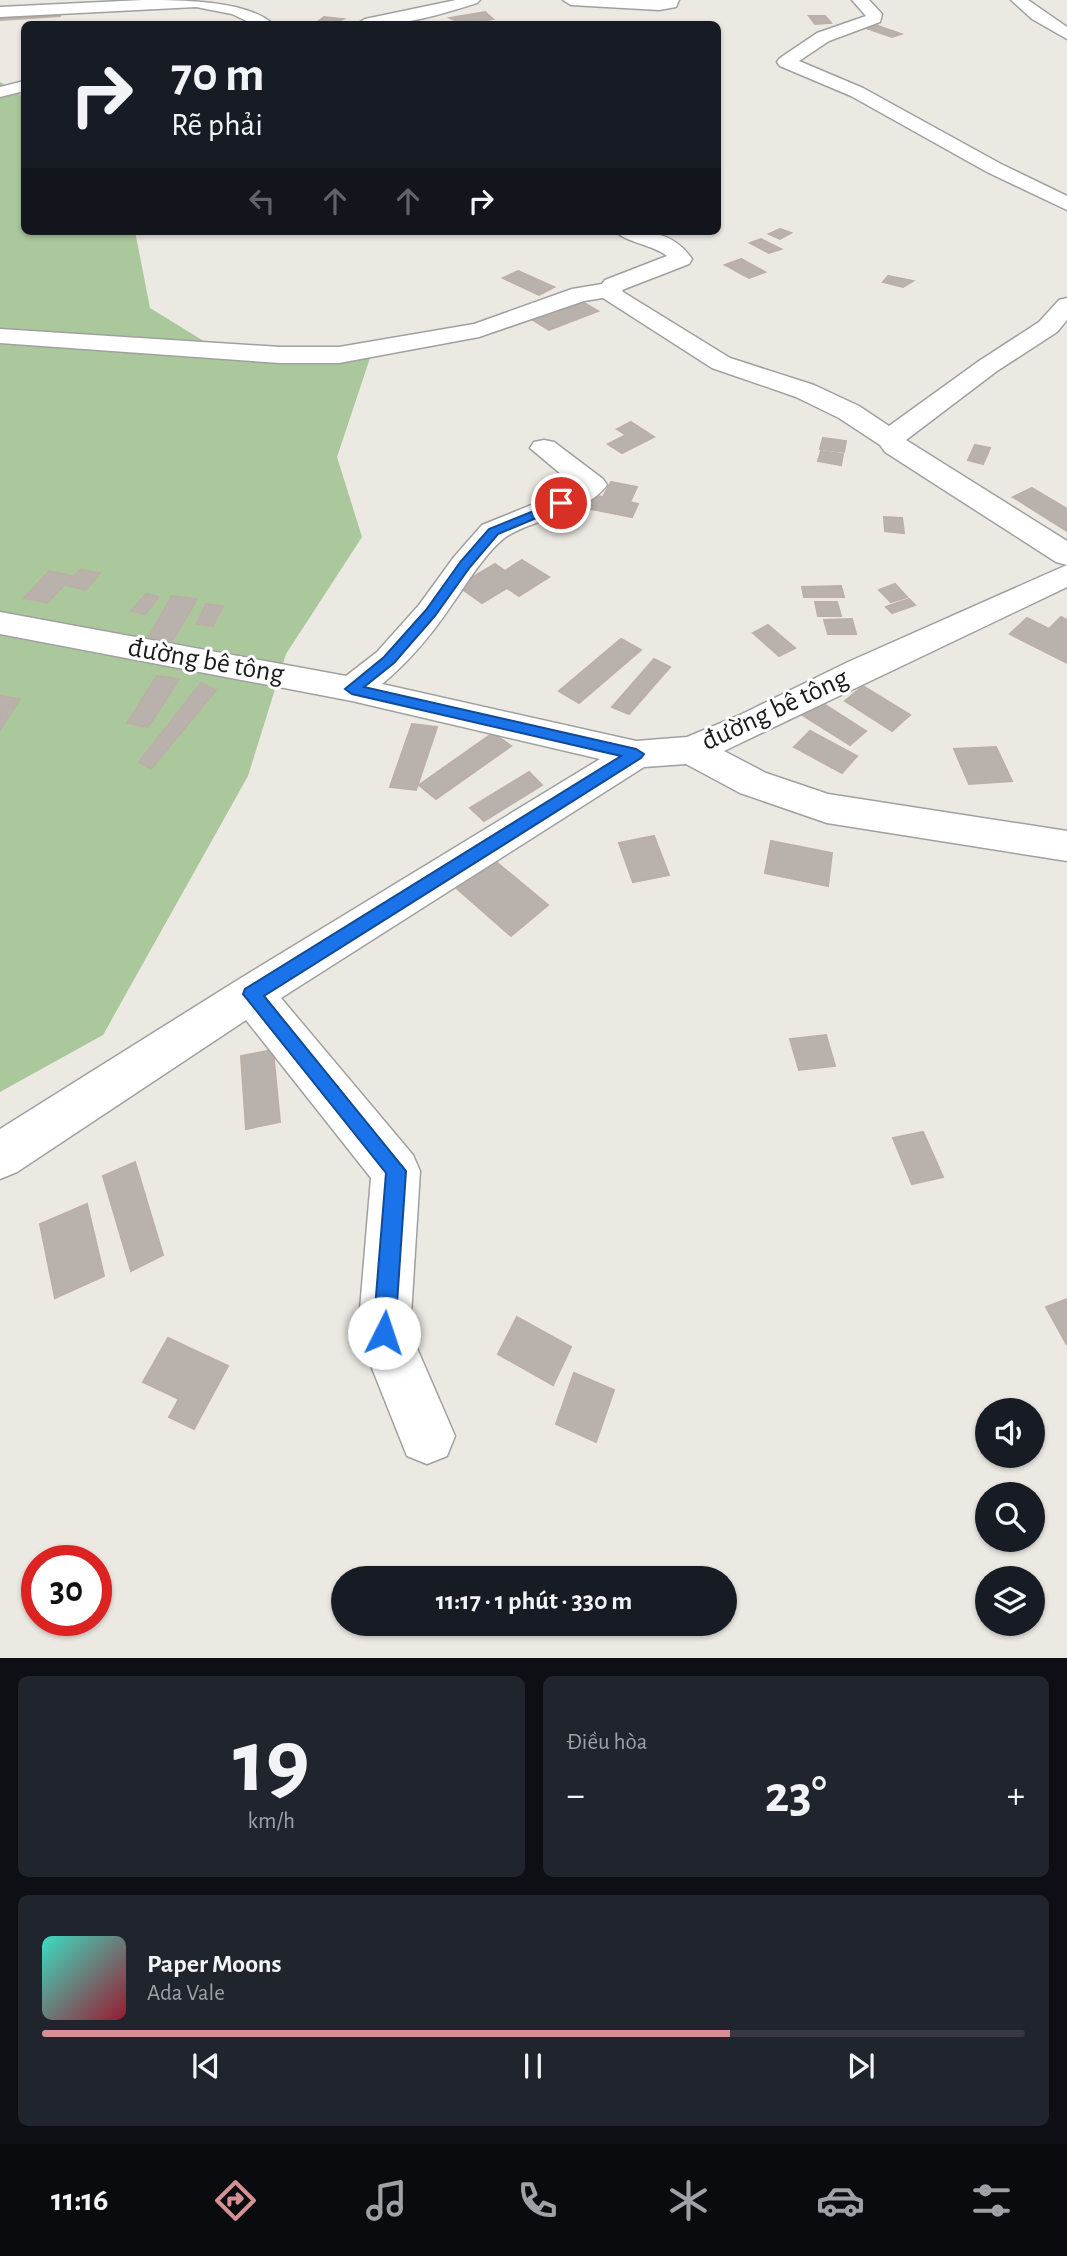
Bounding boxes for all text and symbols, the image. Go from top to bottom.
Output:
icon: right [56,49,147,140]
text: 70 m [171,51,265,100]
text: Rẽ phải [171,109,263,141]
icon: left [243,182,281,220]
icon: ahead [316,182,354,220]
icon: ahead [389,182,427,220]
icon: right [462,182,500,220]
pin [531,473,591,533]
icon: arrive [542,484,580,522]
street label: đường bê tông [126,633,287,689]
street label: đường bê tông [697,664,853,756]
position arrow [347,1296,421,1370]
map controls [975,1398,1045,1636]
button: sound [975,1398,1045,1468]
button: search [975,1482,1045,1552]
speed limit sign: 30 [21,1545,112,1636]
button: layers [975,1566,1045,1636]
text: 11:17 · 1 phút · 330 m [436,1588,632,1614]
text: 19 [233,1717,310,1808]
text: Điều hòa [567,1731,647,1754]
text: 23° [765,1769,827,1821]
text: − [567,1777,585,1815]
text: + [1007,1777,1025,1815]
text: km/h [248,1810,295,1833]
text: Paper Moons [147,1951,282,1977]
text: Ada Vale [147,1982,225,2005]
icon: previous [187,2047,225,2085]
icon: pause [514,2047,552,2085]
icon: next [842,2047,880,2085]
icon: directions [211,2176,260,2225]
icon: music [362,2176,411,2225]
icon: phone [513,2176,562,2225]
icon: climate [664,2176,713,2225]
icon: car [816,2176,865,2225]
icon: filters [967,2176,1016,2225]
text: 11:16 [51,2184,108,2216]

